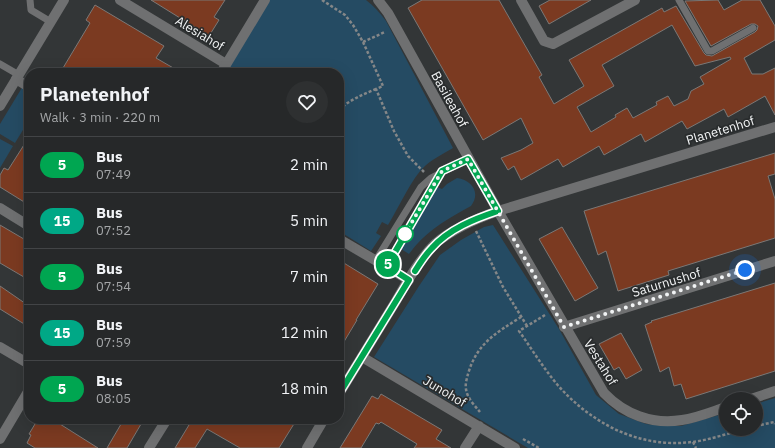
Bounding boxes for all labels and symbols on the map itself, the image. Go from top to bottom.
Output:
street label: Alesiahof [172,12,227,55]
street label: Basileahof [427,68,472,130]
street label: Planetenhof [684,112,756,149]
unlabelled marker [396,225,414,243]
line badge: 5 [375,251,401,277]
your location [735,260,755,280]
street label: Saturnushof [630,264,703,301]
street label: Vestahof [580,336,621,388]
street label: Junohof [420,372,469,411]

